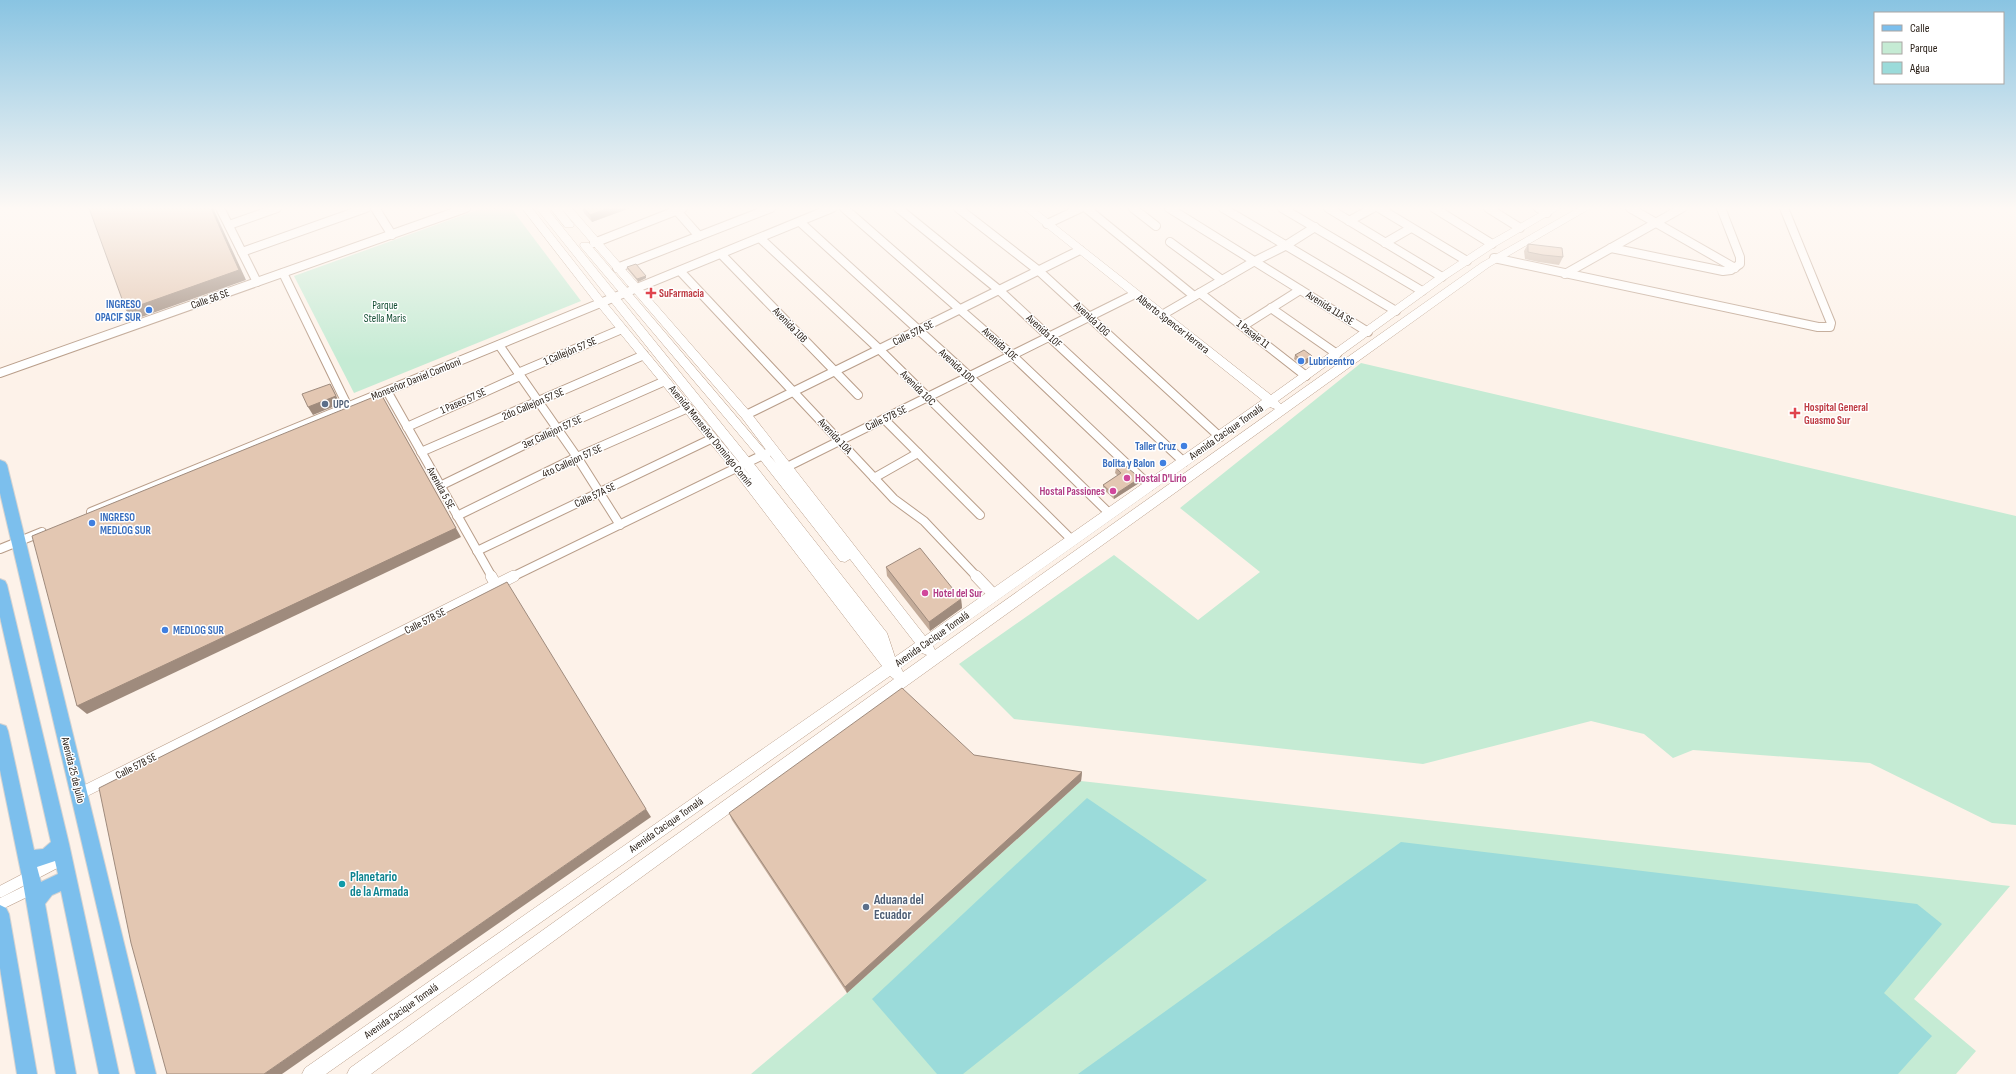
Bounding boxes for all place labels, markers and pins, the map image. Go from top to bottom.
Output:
place label: SuFarmacia [659,287,705,300]
marker: SuFarmacia [646,288,656,298]
place label: INGRESO OPACIF SUR [95,298,142,324]
marker: INGRESO OPACIF SUR [144,305,154,315]
place label: Lubricentro [1309,355,1355,368]
marker: Lubricentro [1296,356,1306,366]
place label: UPC [333,398,350,411]
marker: UPC [320,399,330,409]
place label: Hospital General Guasmo Sur [1804,401,1868,427]
marker: Hospital General Guasmo Sur [1789,407,1801,419]
place label: Taller Cruz [1135,440,1177,453]
marker: Taller Cruz [1179,441,1189,451]
place label: Bolita y Balon [1103,457,1155,470]
marker: Bolita y Balon [1158,458,1168,468]
place label: Hostal D'Lirio [1135,472,1187,485]
marker: Hostal D'Lirio [1122,473,1132,483]
place label: Hostal Passiones [1040,485,1105,498]
marker: Hostal Passiones [1108,486,1118,496]
place label: INGRESO MEDLOG SUR [100,511,152,537]
marker: INGRESO MEDLOG SUR [87,518,97,528]
place label: Hotel del Sur [933,587,983,600]
marker: Hotel del Sur [920,588,930,598]
place label: MEDLOG SUR [173,624,225,637]
marker: MEDLOG SUR [160,625,170,635]
place label: Planetario de la Armada [350,869,409,900]
marker: Planetario de la Armada [337,879,347,889]
place label: Aduana del Ecuador [873,892,924,923]
marker: Aduana del Ecuador [861,902,871,912]

